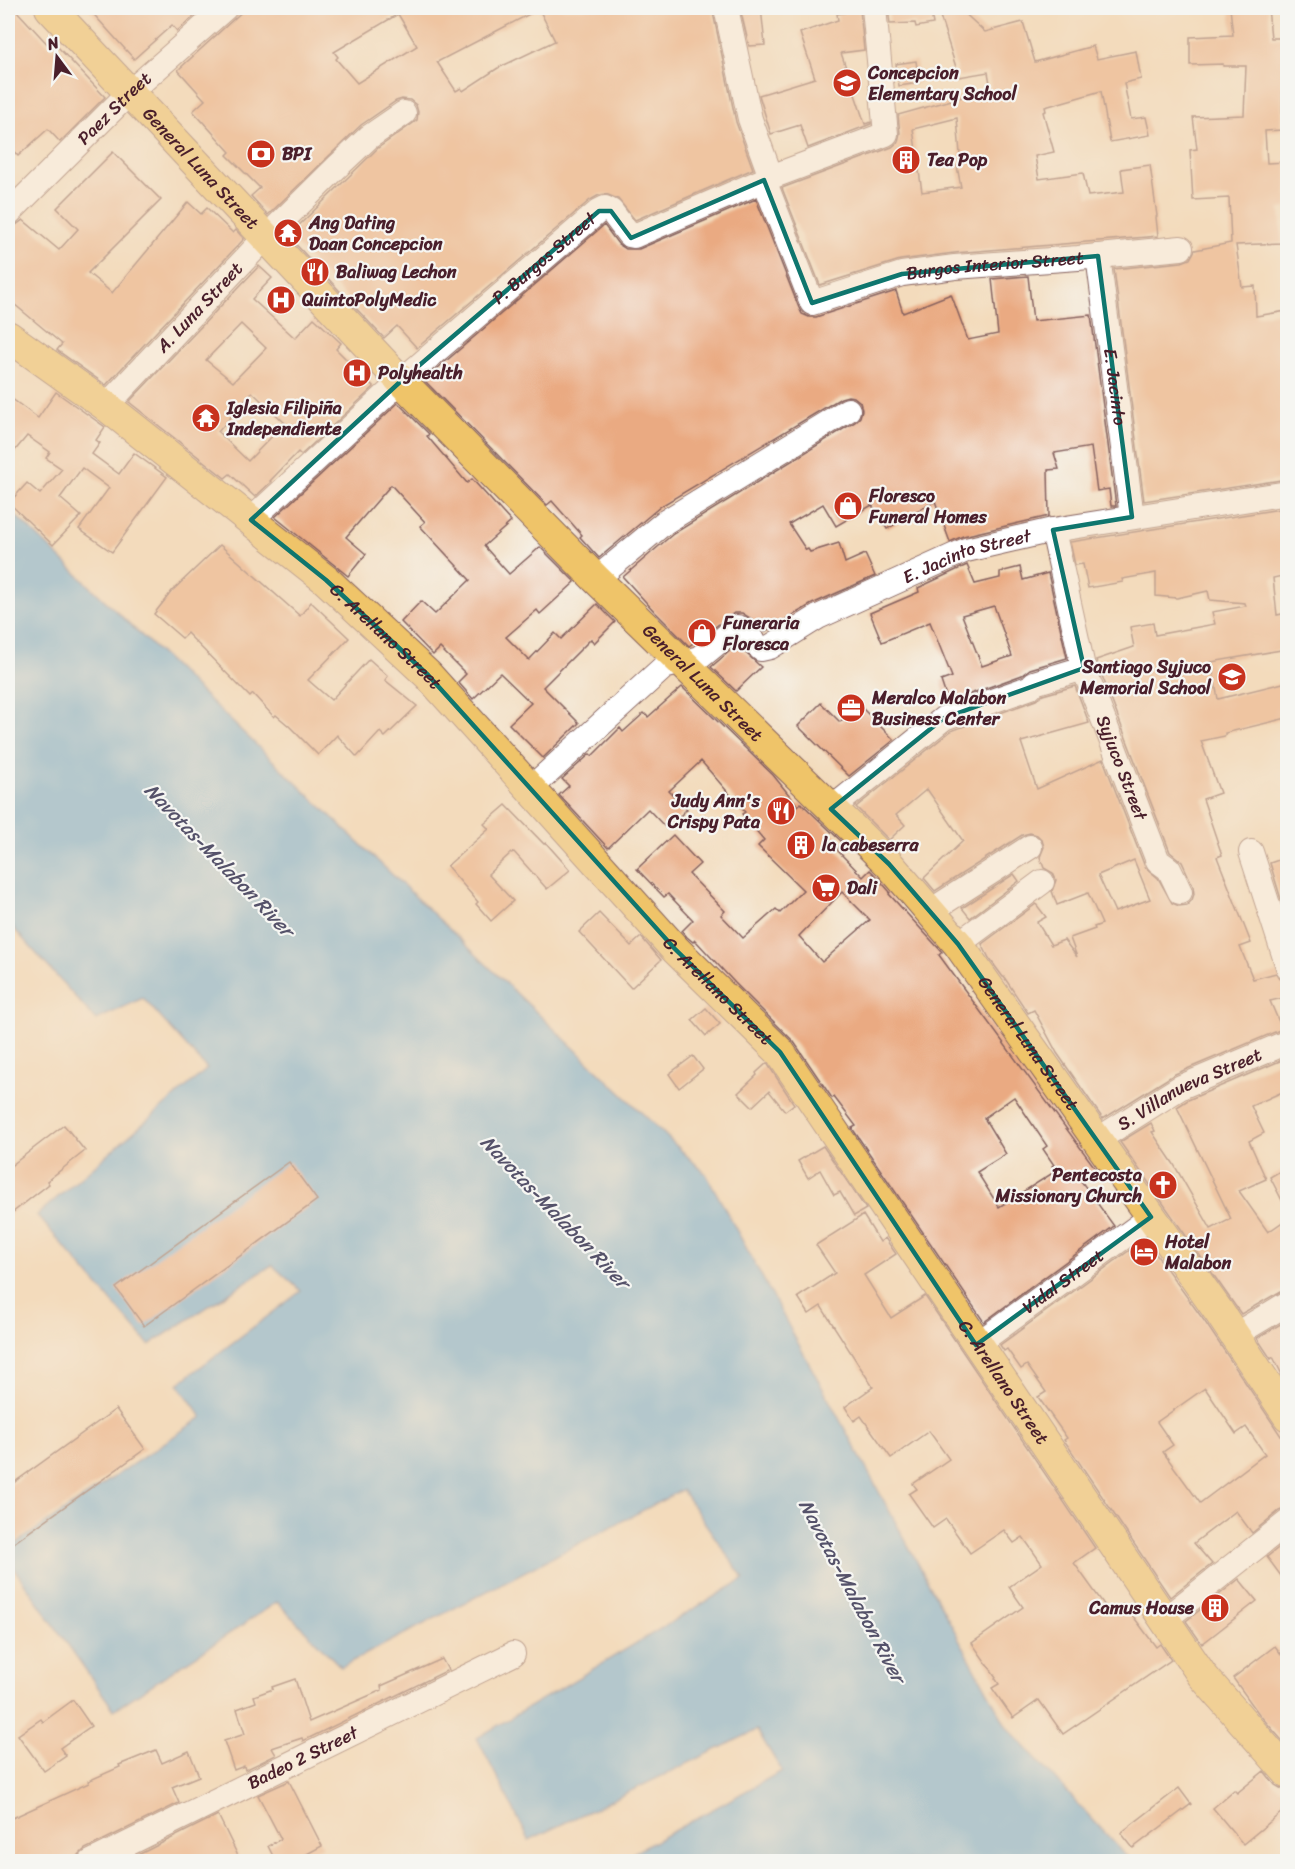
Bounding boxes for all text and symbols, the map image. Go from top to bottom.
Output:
north arrow [27,27,87,87]
text: N [43,27,63,59]
place label: Concepcion Elementary School [867,57,1017,110]
street label: Paez Street [69,63,159,153]
school or university icon: Concepcion Elementary School [831,67,863,99]
street label: General Luna Street [134,99,267,237]
bank icon: BPI [245,138,277,170]
place label: BPI [282,138,313,170]
building icon: Tea Pop [890,144,922,176]
place label: Tea Pop [927,144,988,176]
street label: P. Burgos Street [484,203,604,313]
place label: Ang Dating Daan Concepcion [308,207,443,260]
temple icon: Ang Dating Daan Concepcion [272,217,304,249]
street label: Burgos Interior Street [904,242,1085,289]
street label: A. Luna Street [147,254,251,361]
restaurant icon: Baliwag Lechon [299,256,331,288]
place label: Baliwag Lechon [336,256,457,288]
hospital icon: QuintoPolyMedic [265,284,297,316]
place label: QuintoPolyMedic [302,284,437,316]
street label: E. Jacinto [1094,346,1136,427]
hospital icon: Polyhealth [341,357,373,389]
place label: Polyhealth [378,357,463,389]
place label: Iglesia Filipiña Independiente [226,392,342,445]
temple icon: Iglesia Filipiña Independiente [190,402,222,434]
place label: Floresco Funeral Homes [868,480,988,533]
shop icon: Floresco Funeral Homes [832,490,864,522]
street label: E. Jacinto Street [897,519,1035,593]
street label: C. Arellano Street [322,575,450,697]
place label: Funeraria Floresca [722,607,800,660]
street label: General Luna Street [634,616,771,750]
shop icon: Funeraria Floresca [686,617,718,649]
place label: Santiago Syjuco Memorial School [1079,651,1212,704]
school or university icon: Santiago Syjuco Memorial School [1216,661,1248,693]
place label: Meralco Malabon Business Center [871,682,1006,735]
office icon: Meralco Malabon Business Center [835,692,867,724]
street label: Syjuco Street [1087,710,1157,826]
water label: Navotas-Malabon River [136,775,305,948]
place label: Judy Ann's Crispy Pata [667,785,761,838]
restaurant icon: Judy Ann's Crispy Pata [765,795,797,827]
building icon: la cabeserra [785,829,817,861]
place label: la cabeserra [821,829,919,861]
supermarket icon: Dali [810,872,842,904]
place label: Dali [847,872,878,904]
street label: C. Arellano Street [654,929,781,1053]
street label: General Luna Street [969,969,1088,1118]
street label: S. Villanueva Street [1111,1039,1267,1140]
water label: Navotas-Malabon River [472,1127,641,1300]
place label: Pentecosta Missionary Church [995,1159,1143,1212]
church icon: Pentecosta Missionary Church [1147,1169,1179,1201]
place label: Hotel Malabon [1164,1226,1231,1279]
hotel icon: Hotel Malabon [1128,1236,1160,1268]
street label: Vidal Street [1015,1240,1111,1322]
street label: C. Arellano Street [950,1313,1058,1451]
water label: Navotas-Malabon River [789,1493,917,1693]
place label: Camus House [1088,1592,1195,1624]
building icon: Camus House [1199,1592,1231,1624]
street label: Badeo 2 Street [242,1716,364,1799]

